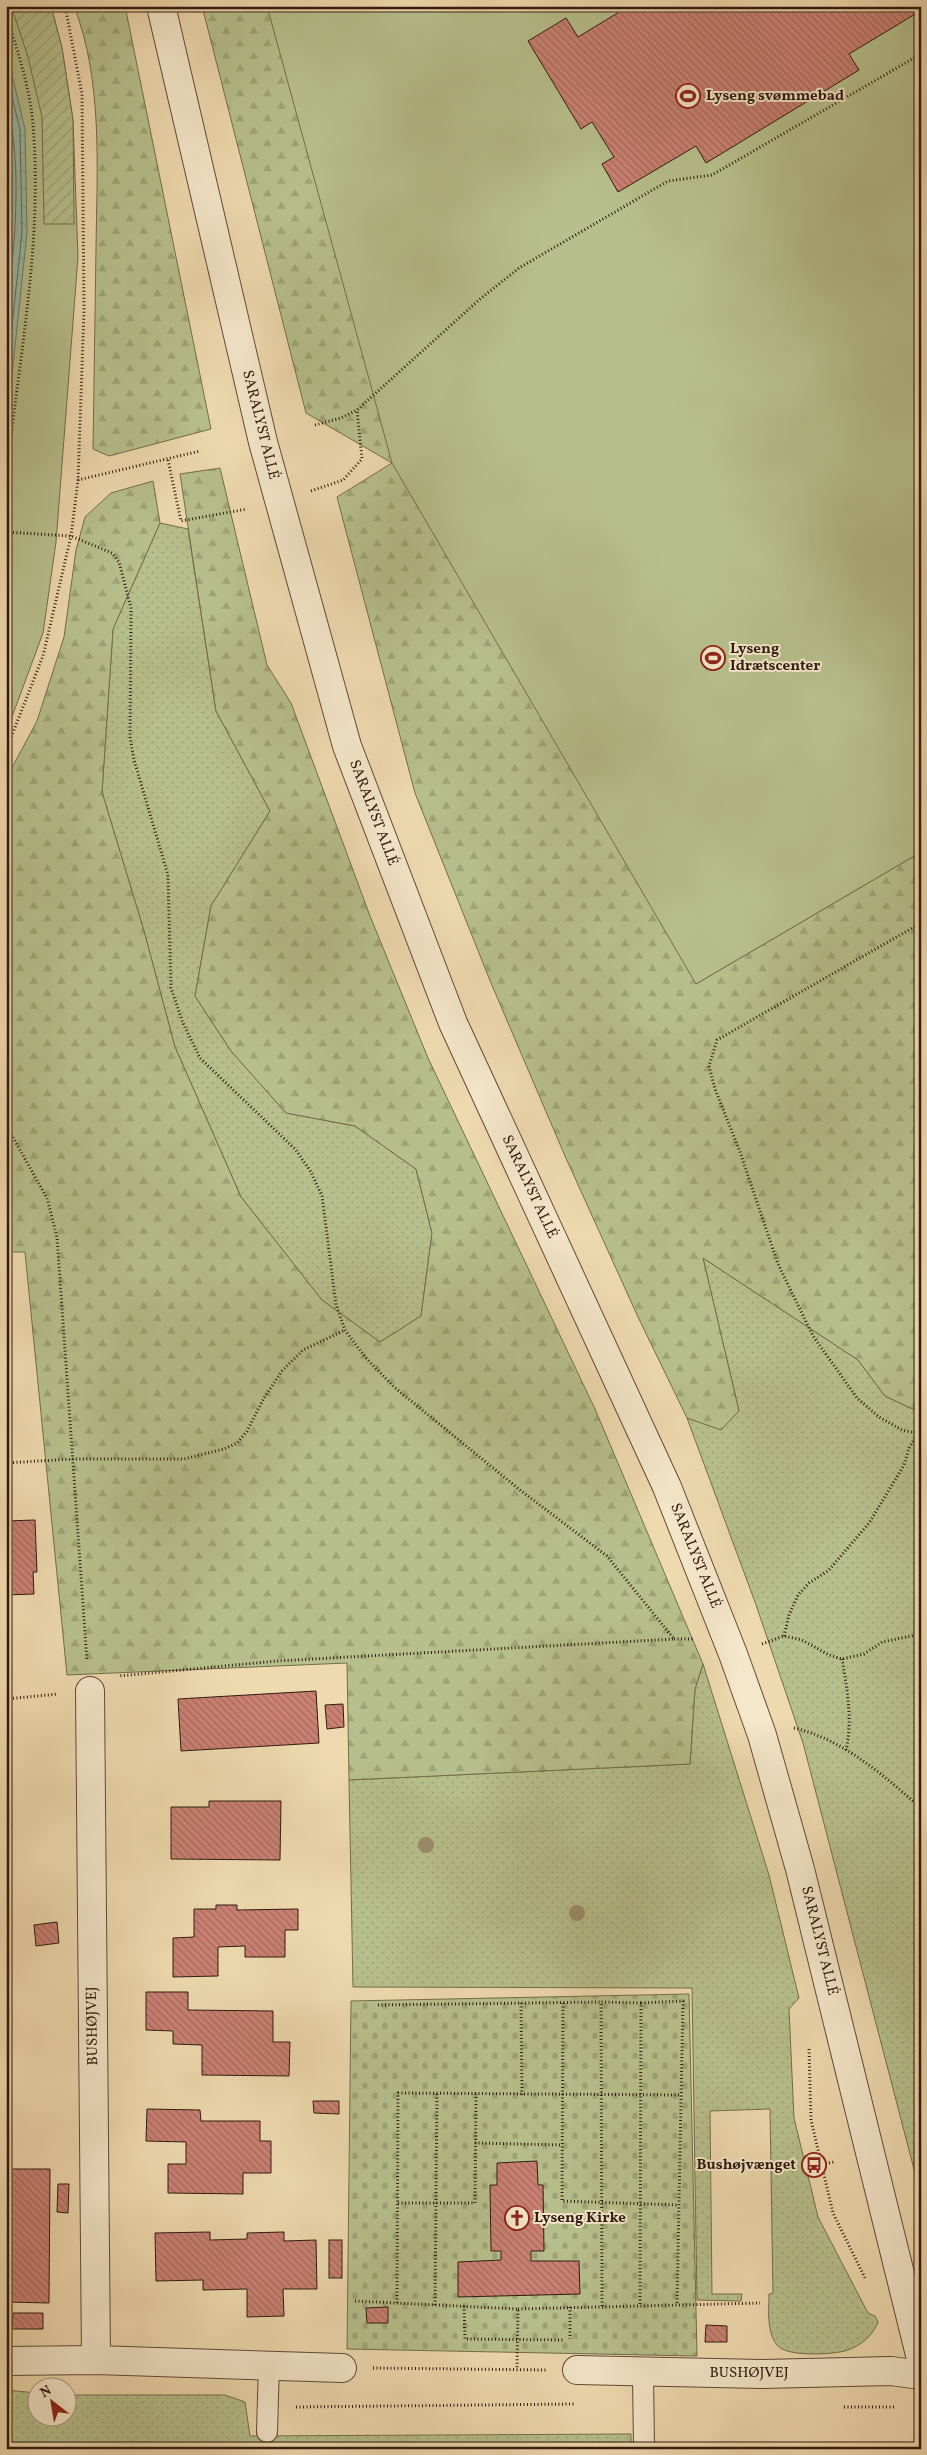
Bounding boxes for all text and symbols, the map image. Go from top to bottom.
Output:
sports icon: Lyseng svømmebad [675,83,701,109]
place label: Lyseng svømmebad [706,86,844,107]
street label: SARALYST ALLÉ [236,368,284,482]
place label: Lyseng Idrætscenter [730,639,820,677]
sports icon: Lyseng Idrætscenter [700,645,726,671]
street label: SARALYST ALLÉ [343,757,403,869]
street label: SARALYST ALLÉ [496,1132,562,1242]
street label: SARALYST ALLÉ [664,1500,726,1612]
street label: SARALYST ALLÉ [795,1884,843,1998]
street label: BUSHØJVEJ [82,1986,104,2066]
bus stop icon: Bushøjvænget [801,2152,827,2178]
place label: Bushøjvænget [697,2155,796,2176]
church icon: Lyseng Kirke [504,2205,530,2231]
place label: Lyseng Kirke [534,2208,626,2229]
street label: BUSHØJVEJ [709,2363,789,2384]
north arrow [28,2378,78,2428]
text: N [37,2381,55,2403]

